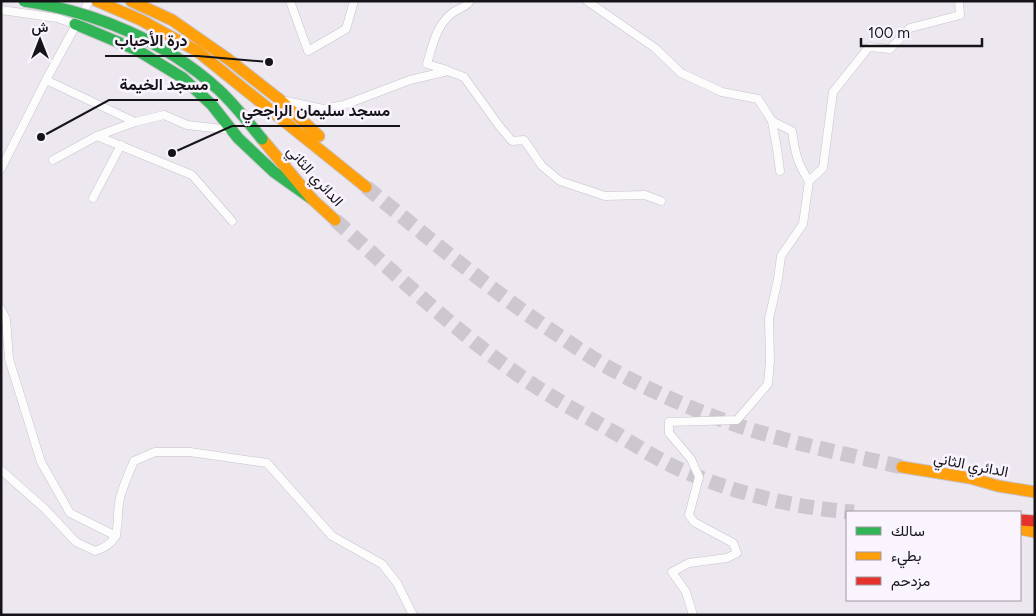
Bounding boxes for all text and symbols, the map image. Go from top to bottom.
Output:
north arrow [15,15,65,65]
scale bar [861,15,982,47]
text: ش [32,19,49,36]
text: 100 m [868,24,910,42]
callout: درة الأحباب [105,25,198,56]
text: درة الأحباب [115,31,187,51]
callout: مسجد الخيمة [109,69,218,100]
text: مسجد الخيمة [120,75,209,94]
callout: مسجد سليمان الراجحي [232,95,400,126]
text: مسجد سليمان الراجحي [242,101,391,124]
street label: الدائري الثاني [280,142,347,213]
street label: الدائري الثاني [932,449,1010,485]
legend [846,511,1021,601]
text: سالك [891,522,925,540]
text: بطيء [891,547,921,569]
text: مزدحم [891,572,930,591]

